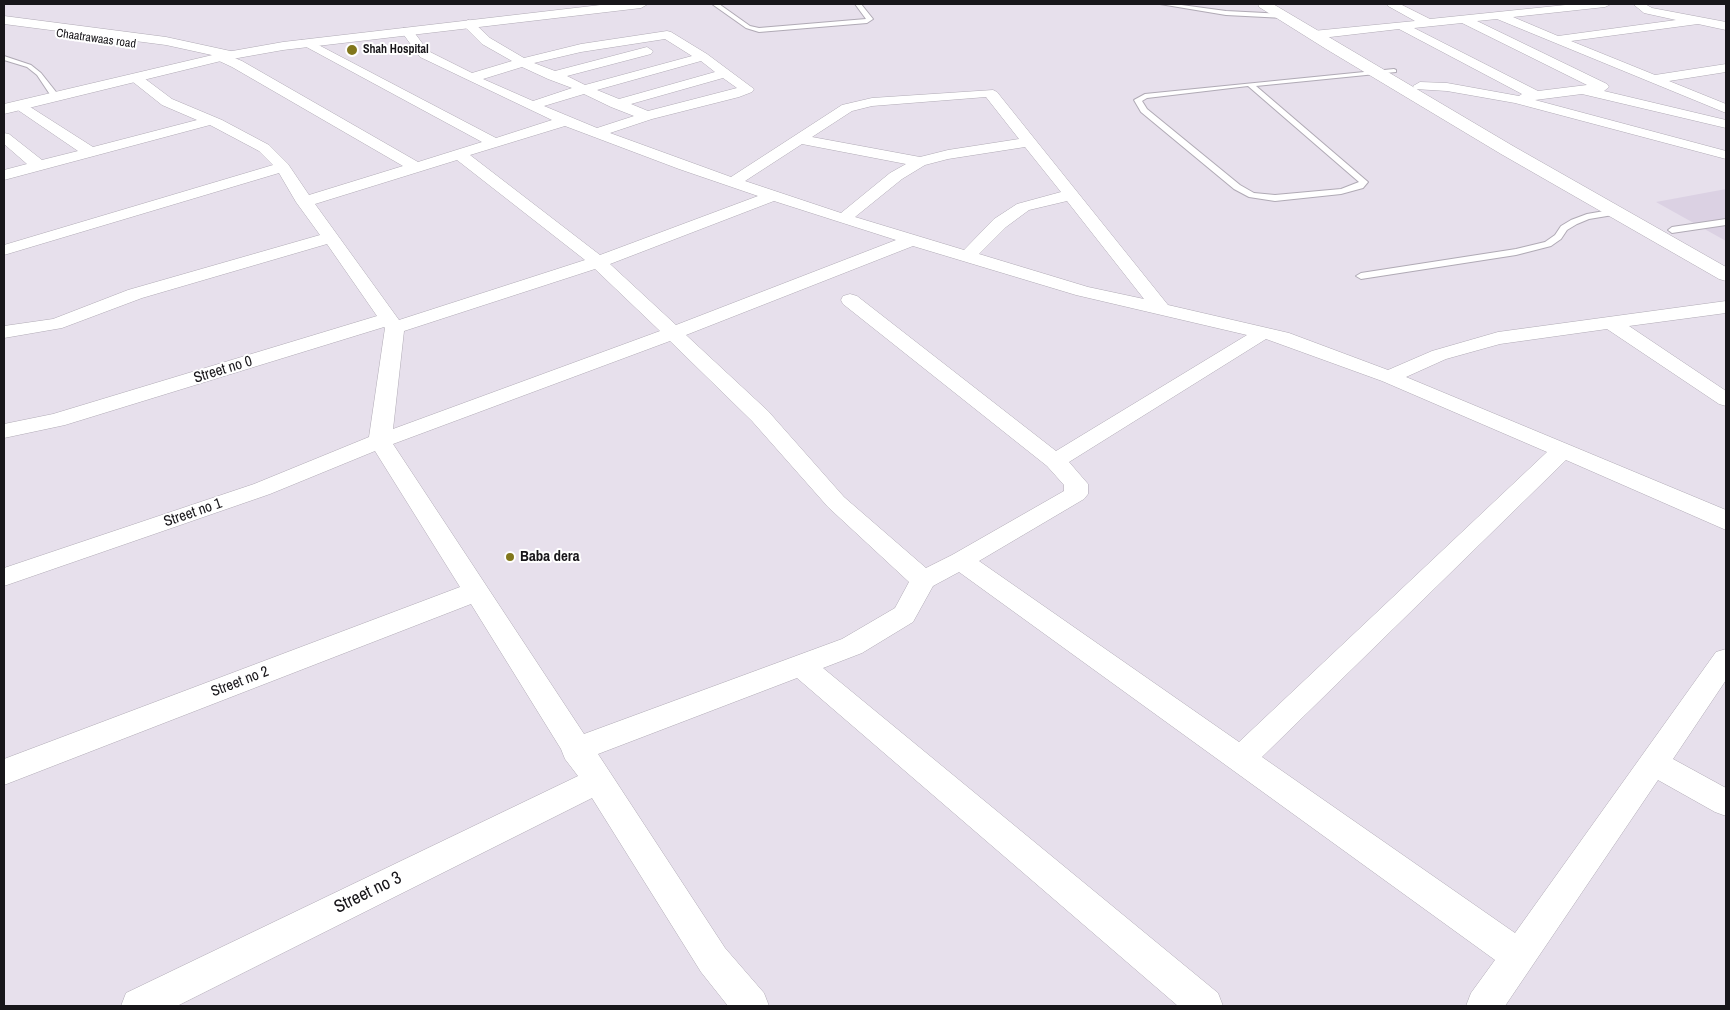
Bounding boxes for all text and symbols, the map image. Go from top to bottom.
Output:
street label: Chaatrawaas road [55,26,137,52]
marker: Shah Hospital [345,43,359,57]
place label: Shah Hospital [363,43,429,57]
street label: Street no 0 [192,353,254,387]
street label: Street no 1 [162,495,224,531]
place label: Baba dera [520,548,579,566]
marker: Baba dera [504,551,516,563]
street label: Street no 2 [209,663,271,701]
street label: Street no 3 [331,867,405,919]

